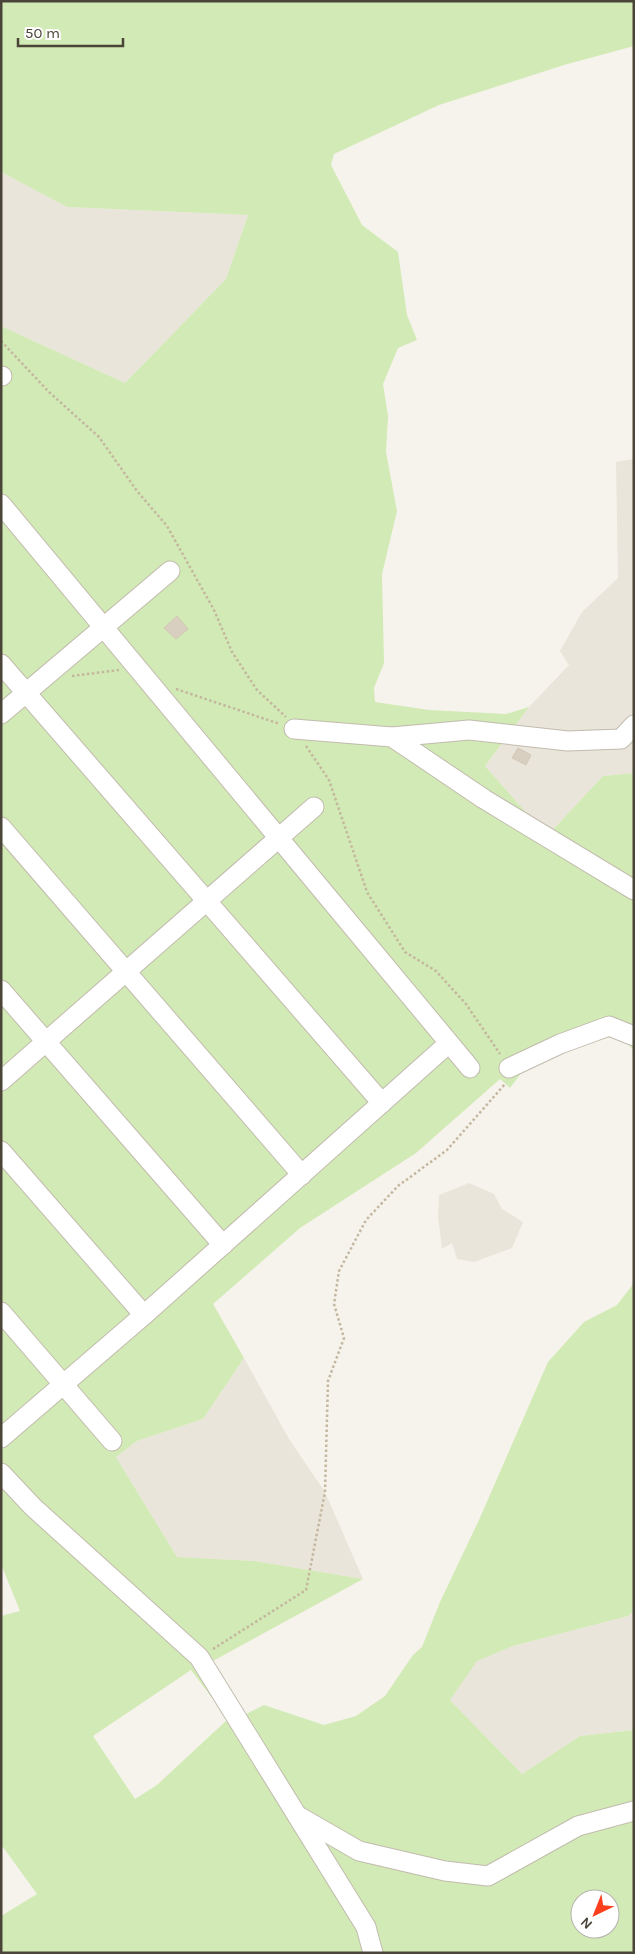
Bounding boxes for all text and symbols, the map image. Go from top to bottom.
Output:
scale bar [18,15,122,47]
text: 50 m [25,24,60,42]
north arrow [570,1889,620,1939]
text: N [577,1913,596,1933]

